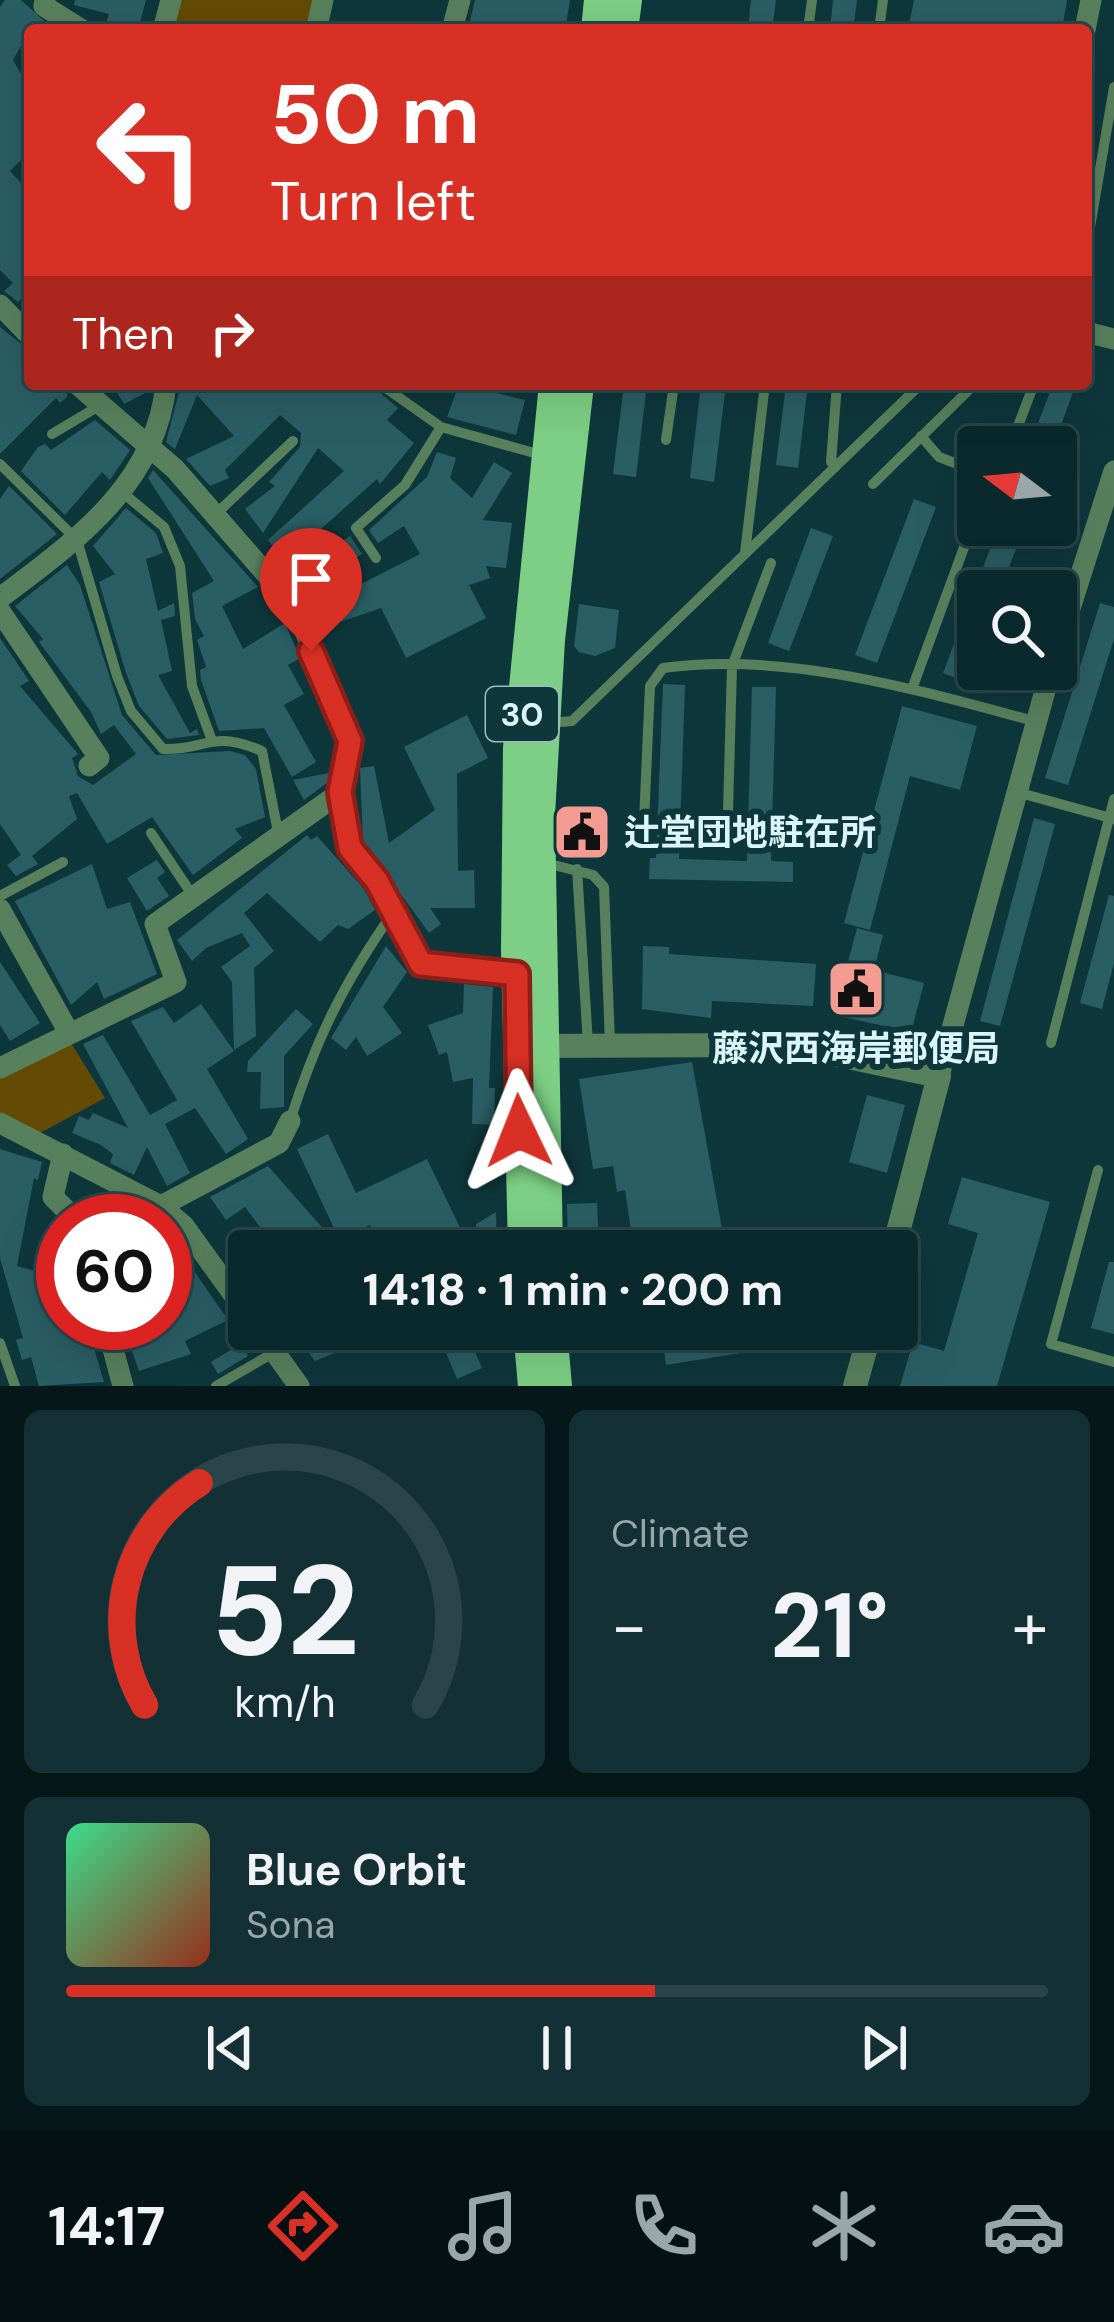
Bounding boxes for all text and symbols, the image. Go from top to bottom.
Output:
text: 50 m [270,60,480,169]
icon: left [72,72,228,228]
text: Turn left [270,166,476,237]
icon: right [199,300,265,366]
text: Then [72,304,175,363]
north arrow [957,426,1077,546]
map controls [957,426,1077,690]
pin [260,528,362,651]
icon: arrive [278,546,344,612]
button: search [957,570,1077,690]
road number: 30 [486,687,558,741]
public building icon: 辻堂団地駐在所 [551,801,613,863]
place label: 辻堂団地駐在所 [624,809,876,856]
public building icon: 藤沢西海岸郵便局 [825,958,887,1020]
place label: 藤沢西海岸郵便局 [712,1025,1000,1072]
position arrow [456,1068,582,1194]
speed limit sign: 60 [36,1194,192,1350]
text: 14:18 · 1 min · 200 m [363,1260,783,1319]
text: Climate [611,1508,749,1559]
text: 52 [210,1530,359,1693]
text: 21° [770,1568,889,1685]
text: − [611,1584,647,1669]
text: + [1012,1584,1048,1669]
text: km/h [234,1673,335,1729]
text: Blue Orbit [246,1840,467,1899]
text: Sona [246,1899,335,1950]
icon: previous [197,2015,263,2081]
icon: pause [524,2015,590,2081]
icon: next [851,2015,917,2081]
icon: directions [261,2184,345,2268]
icon: music [441,2184,525,2268]
icon: phone [622,2184,706,2268]
icon: climate [802,2184,886,2268]
icon: car [982,2184,1066,2268]
text: 14:17 [48,2191,165,2262]

